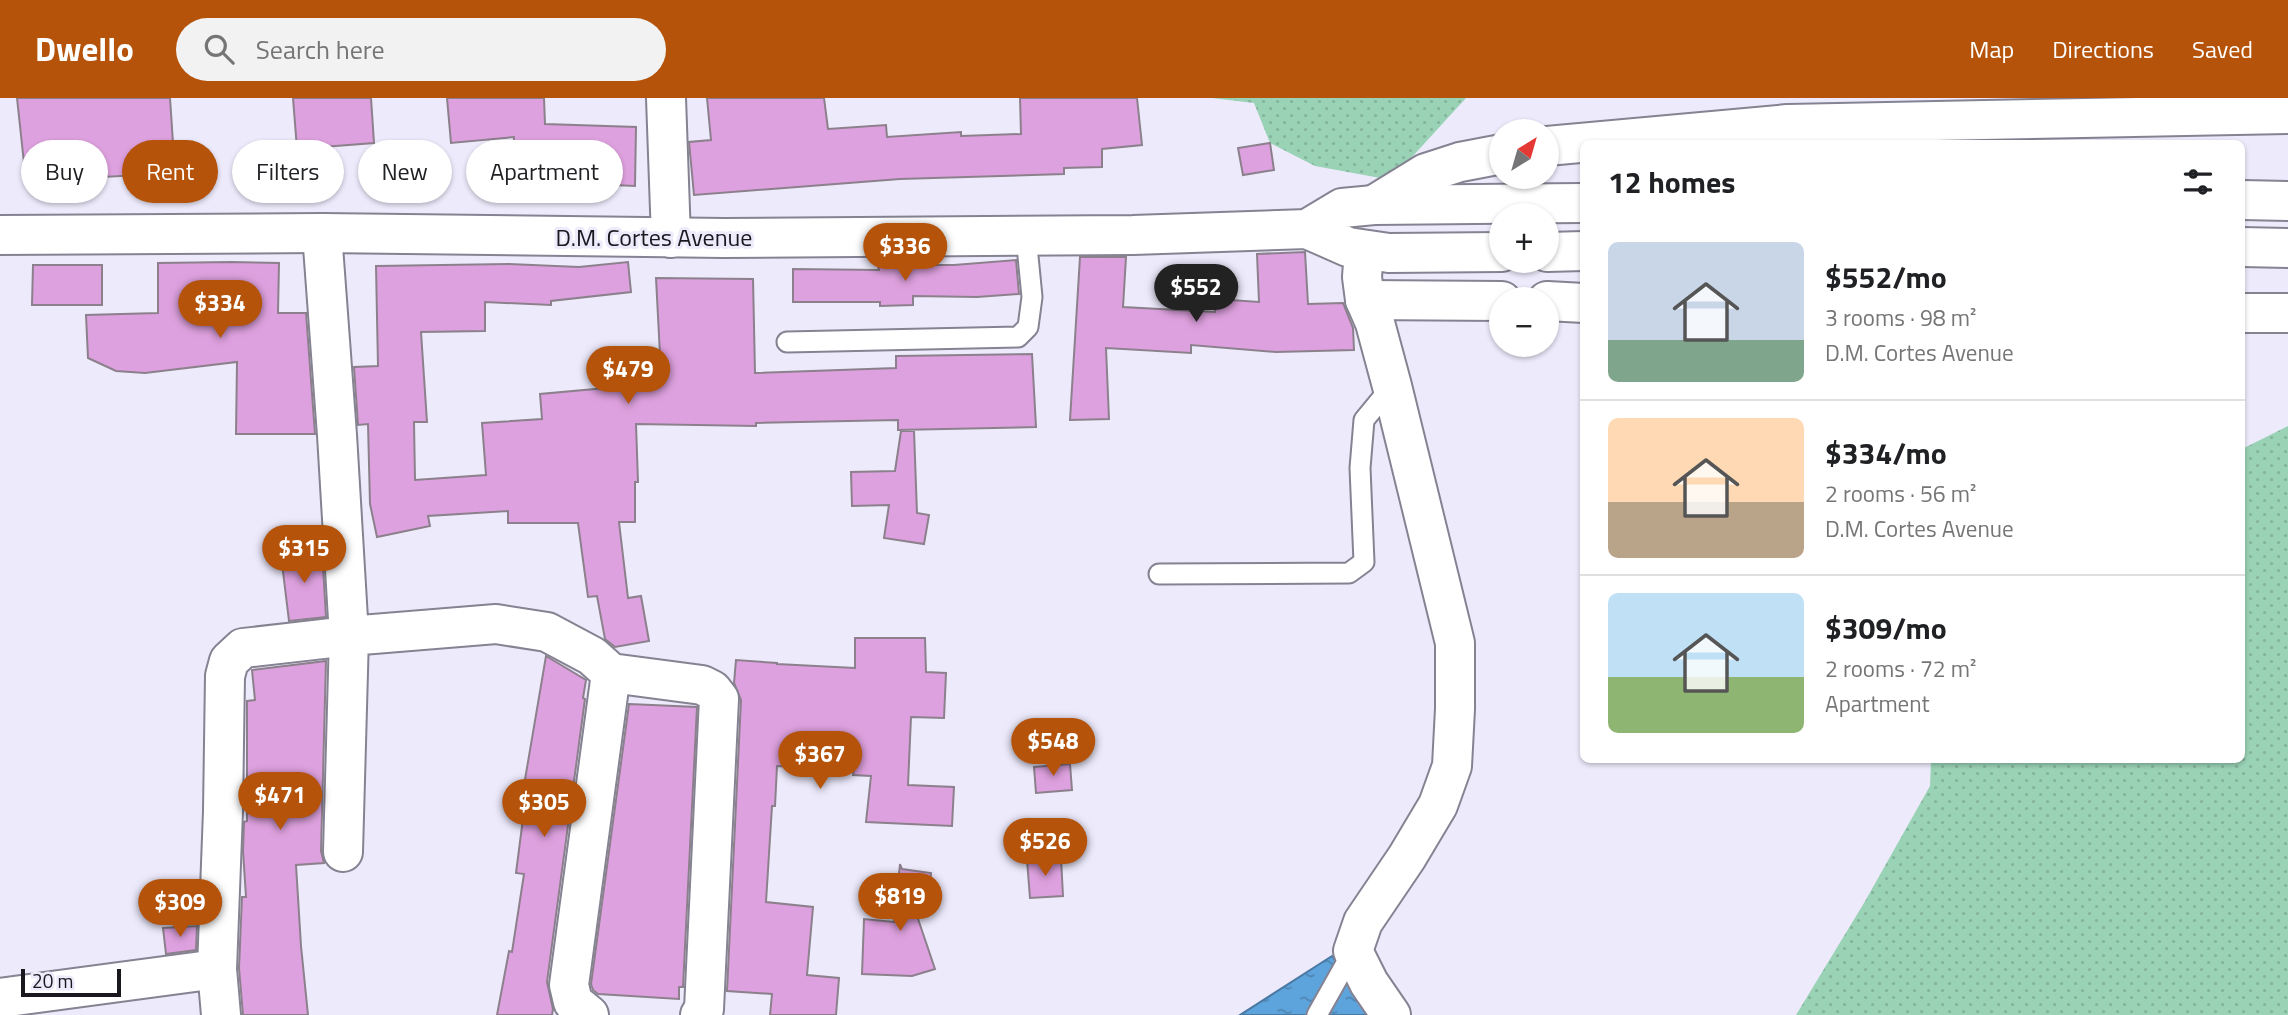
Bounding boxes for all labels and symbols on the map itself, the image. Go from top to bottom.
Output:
north arrow [1489,119,1559,189]
street label: D.M. Cortes Avenue [556,219,752,255]
pin: $336 [864,223,946,283]
pin: $552 [1155,264,1237,324]
pin: $334 [179,280,261,340]
pin: $479 [587,346,669,406]
pin: $315 [263,526,345,585]
pin: $548 [1012,718,1094,778]
pin: $367 [779,732,861,791]
pin: $471 [239,772,321,832]
pin: $305 [503,780,585,839]
pin: $526 [1004,818,1086,878]
pin: $819 [859,874,941,933]
pin: $309 [139,880,221,939]
scale bar [21,966,121,998]

